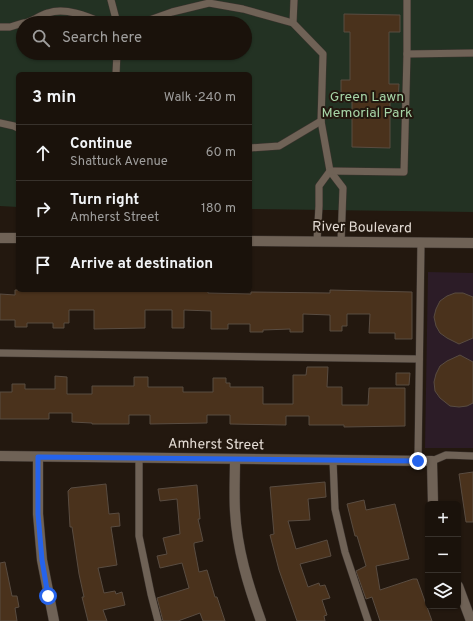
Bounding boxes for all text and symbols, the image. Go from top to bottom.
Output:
search box [16,16,252,60]
icon: search [30,27,52,49]
text: Search here [62,29,142,48]
text: 3 min [32,87,76,109]
park label: Green Lawn Memorial Park [322,89,412,122]
text: Walk · 240 m [164,90,236,106]
text: Continue [70,135,132,154]
icon: ahead [32,142,54,164]
text: 60 m [206,145,236,161]
text: Shattuck Avenue [70,154,168,170]
text: Turn right [70,191,139,210]
icon: right [32,198,54,220]
text: 180 m [201,201,236,217]
text: Amherst Street [70,210,159,226]
street label: River Boulevard [312,219,412,237]
icon: arrive [32,254,54,276]
text: Arrive at destination [70,255,213,274]
street label: Amherst Street [168,436,264,454]
route end [409,452,427,470]
map controls [425,501,461,609]
button: + [425,501,461,537]
button: − [425,537,461,573]
button: layers [425,573,461,609]
route start [39,587,57,605]

